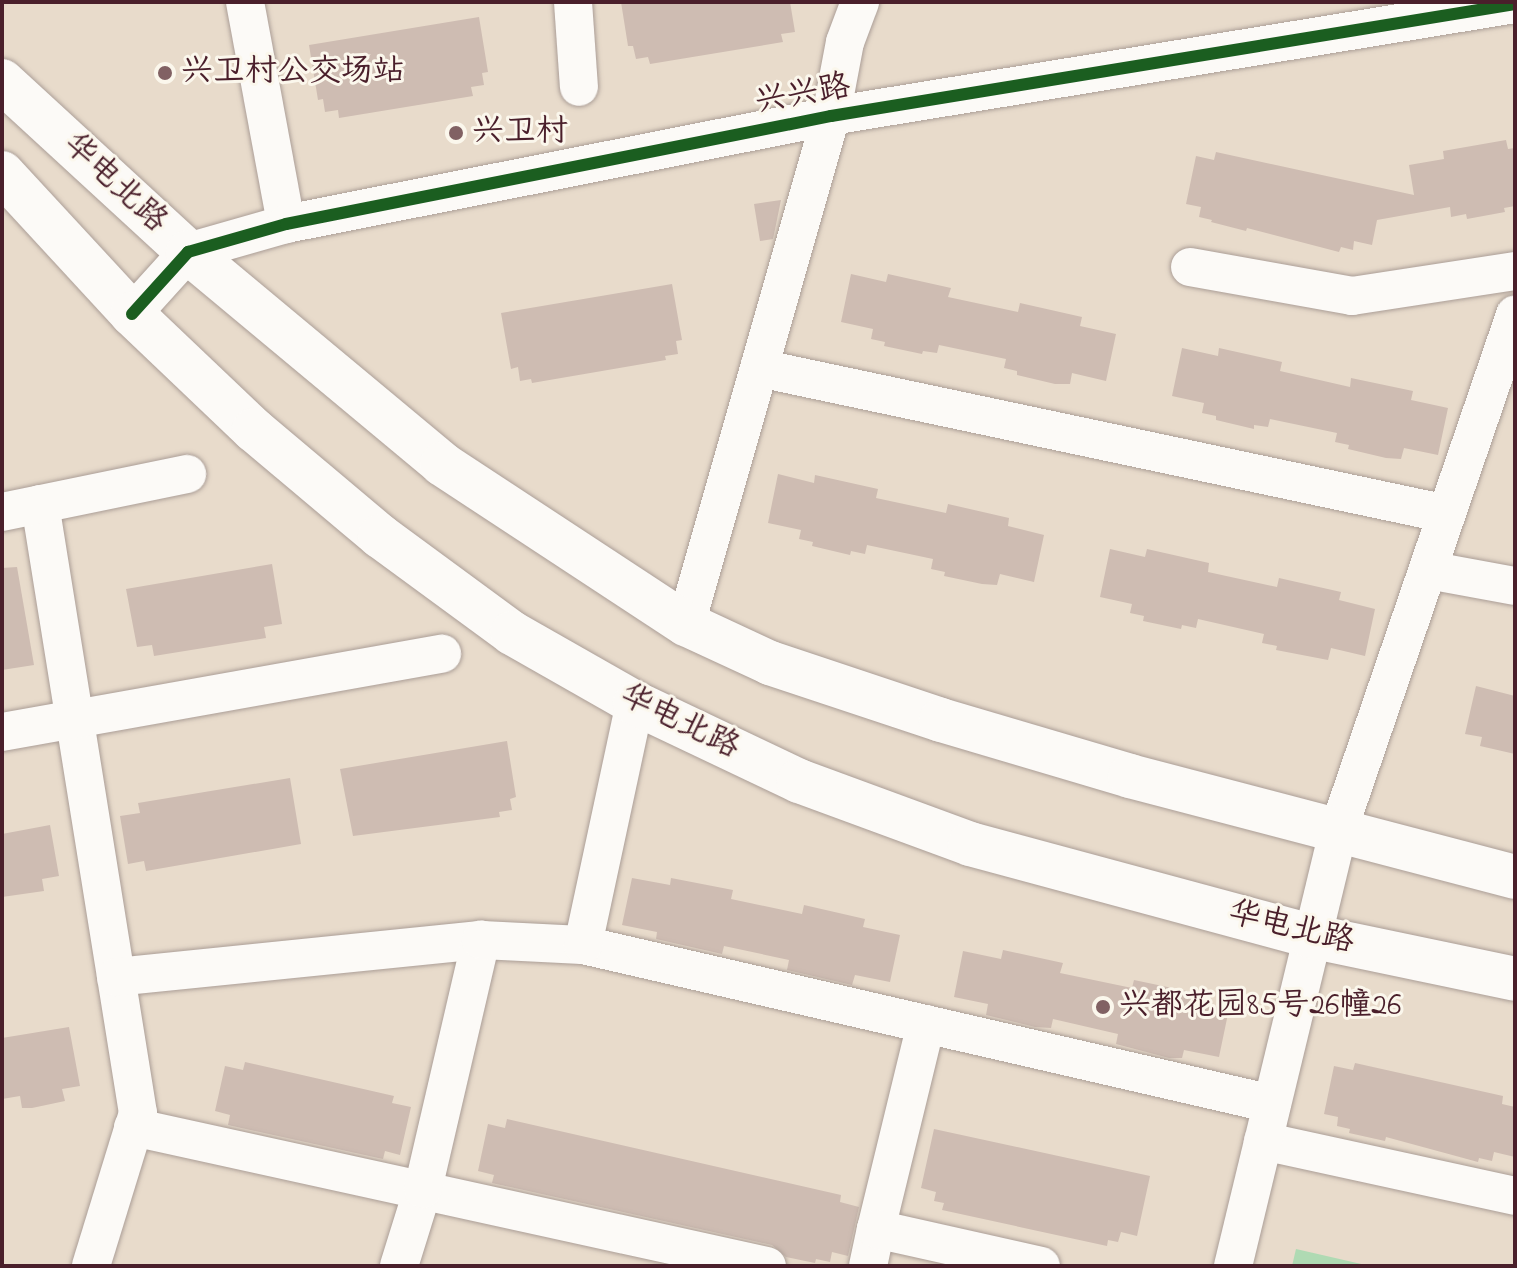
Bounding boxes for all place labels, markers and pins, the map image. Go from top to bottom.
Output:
place label: 兴卫村公交场站 [181,54,405,92]
marker: 兴卫村公交场站 [156,64,174,82]
place label: 兴卫村 [472,114,568,152]
marker: 兴卫村 [447,124,465,142]
place label: 兴都花园85号26幢26 [1119,988,1401,1026]
marker: 兴都花园85号26幢26 [1094,998,1112,1016]

